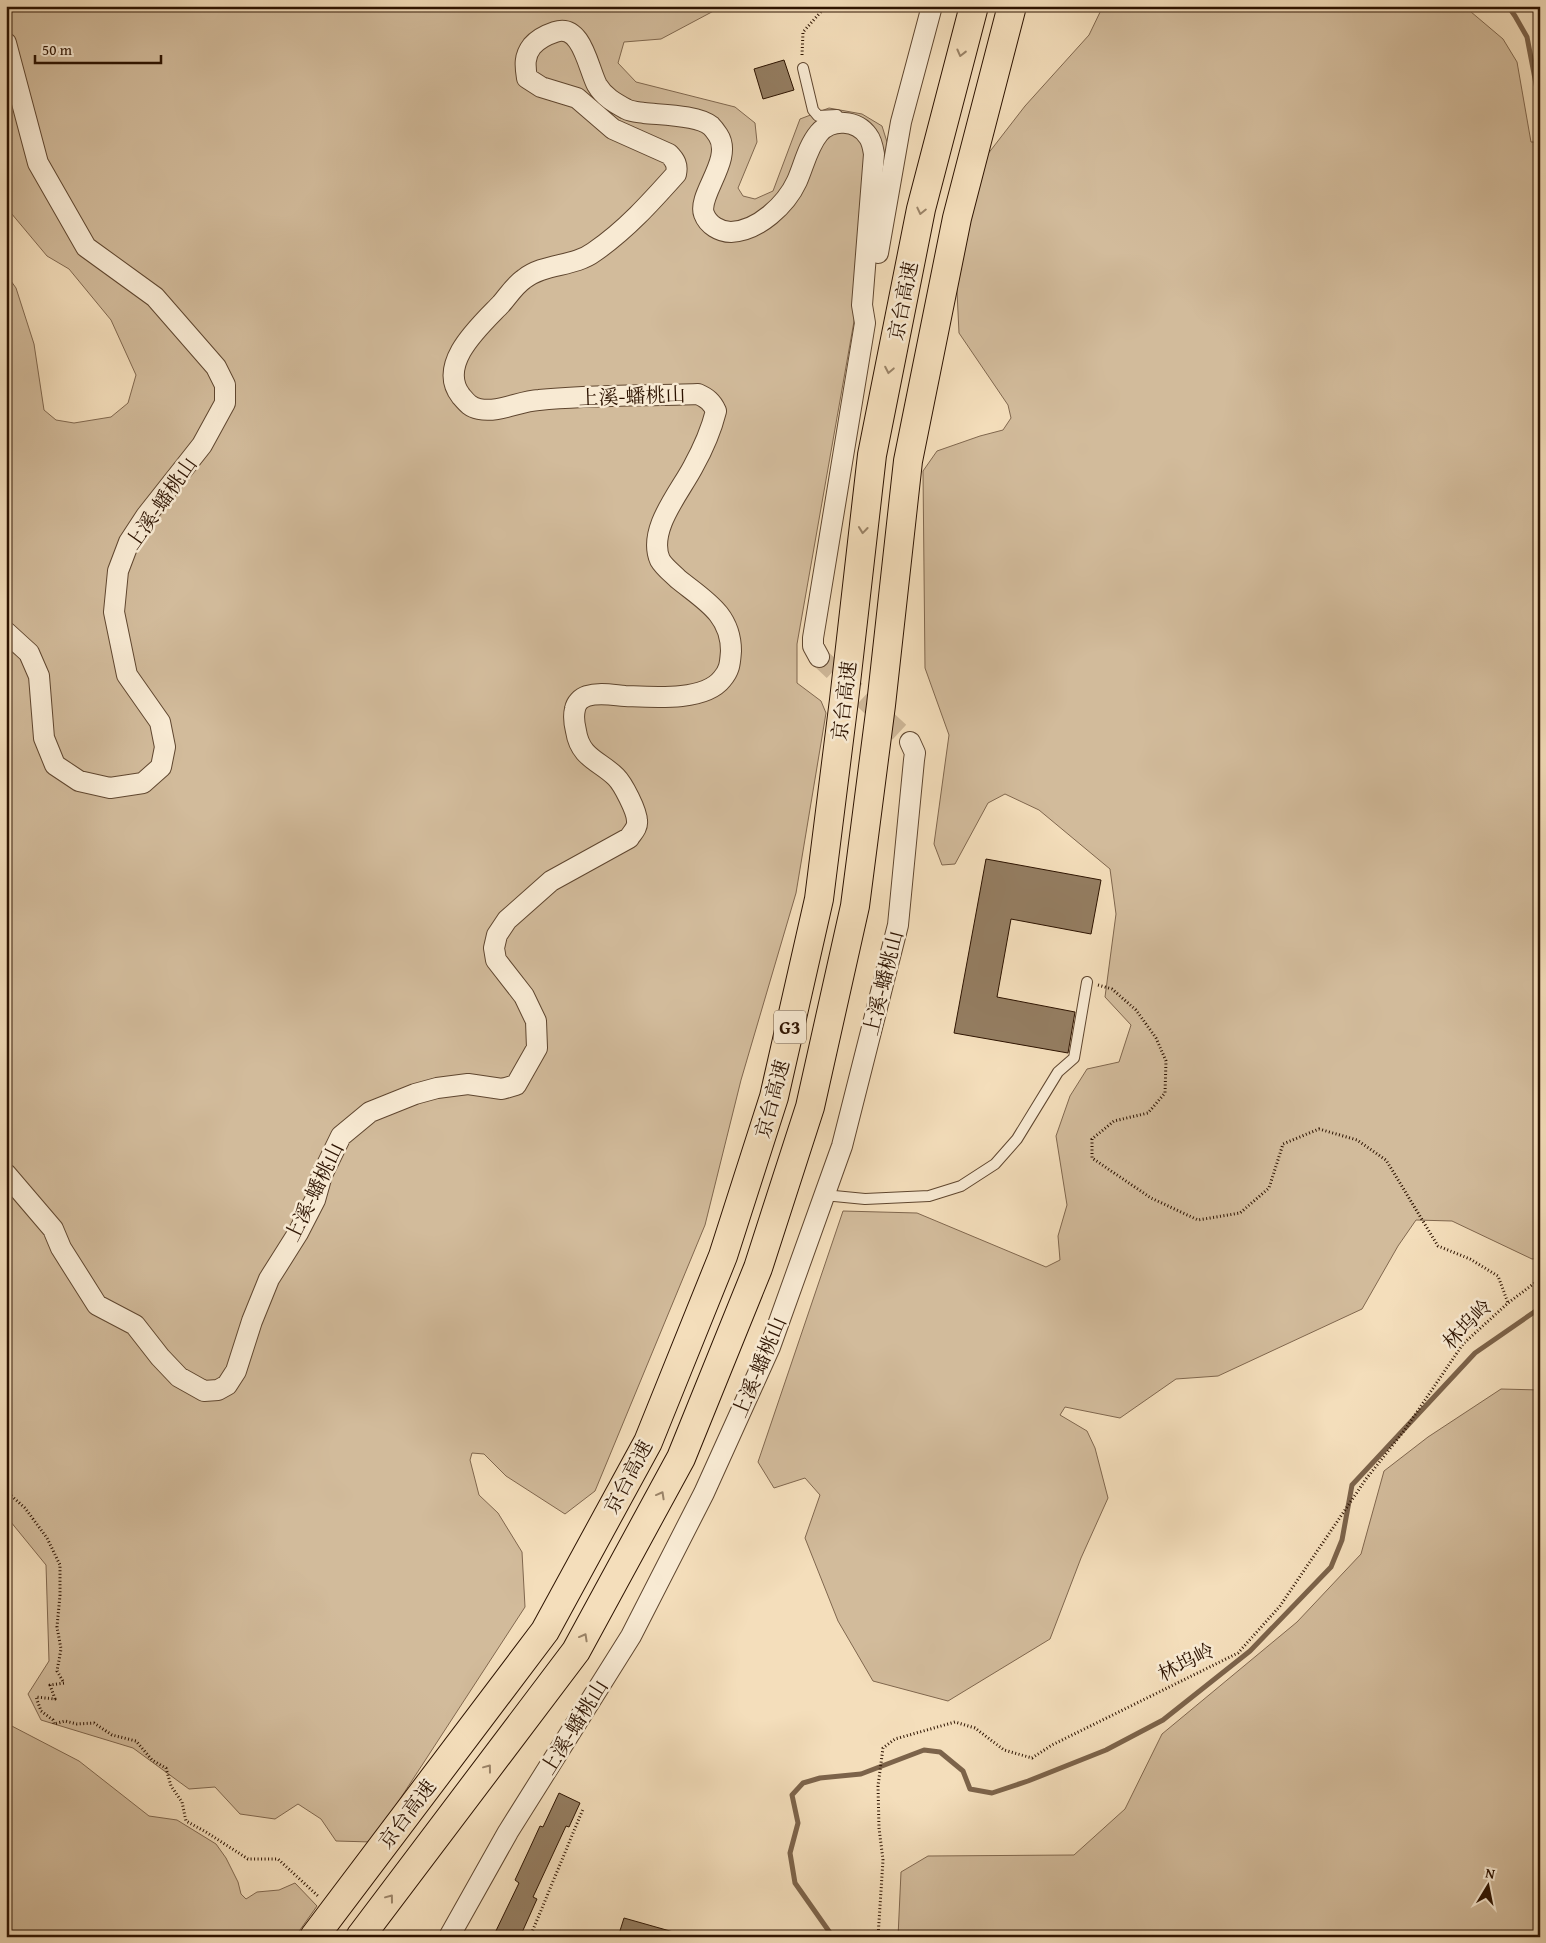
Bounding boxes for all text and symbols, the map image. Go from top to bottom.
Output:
scale bar [35,32,161,64]
text: 50 m [42,39,73,60]
one-way arrow [956,49,967,58]
one-way arrow [916,206,927,215]
street label: 京台高速 [881,259,924,343]
one-way arrow [884,366,895,375]
street label: 上溪-蟠桃山 [578,379,686,412]
street label: 上溪-蟠桃山 [118,451,203,555]
one-way arrow [858,527,869,535]
street label: 京台高速 [824,659,863,742]
street label: 上溪-蟠桃山 [856,928,910,1038]
road number: G3 [774,1010,806,1044]
street label: 京台高速 [747,1056,796,1141]
street label: 上溪-蟠桃山 [277,1137,350,1246]
street label: 林坞岭 [1435,1292,1498,1355]
street label: 上溪-蟠桃山 [724,1312,793,1422]
street label: 京台高速 [596,1435,659,1519]
one-way arrow [655,1491,665,1500]
one-way arrow [578,1634,588,1643]
street label: 林坞岭 [1152,1635,1219,1688]
street label: 上溪-蟠桃山 [533,1674,614,1780]
one-way arrow [482,1765,490,1774]
street label: 京台高速 [371,1773,442,1854]
north arrow [1464,1860,1514,1910]
text: N [1484,1863,1497,1884]
one-way arrow [384,1895,392,1904]

